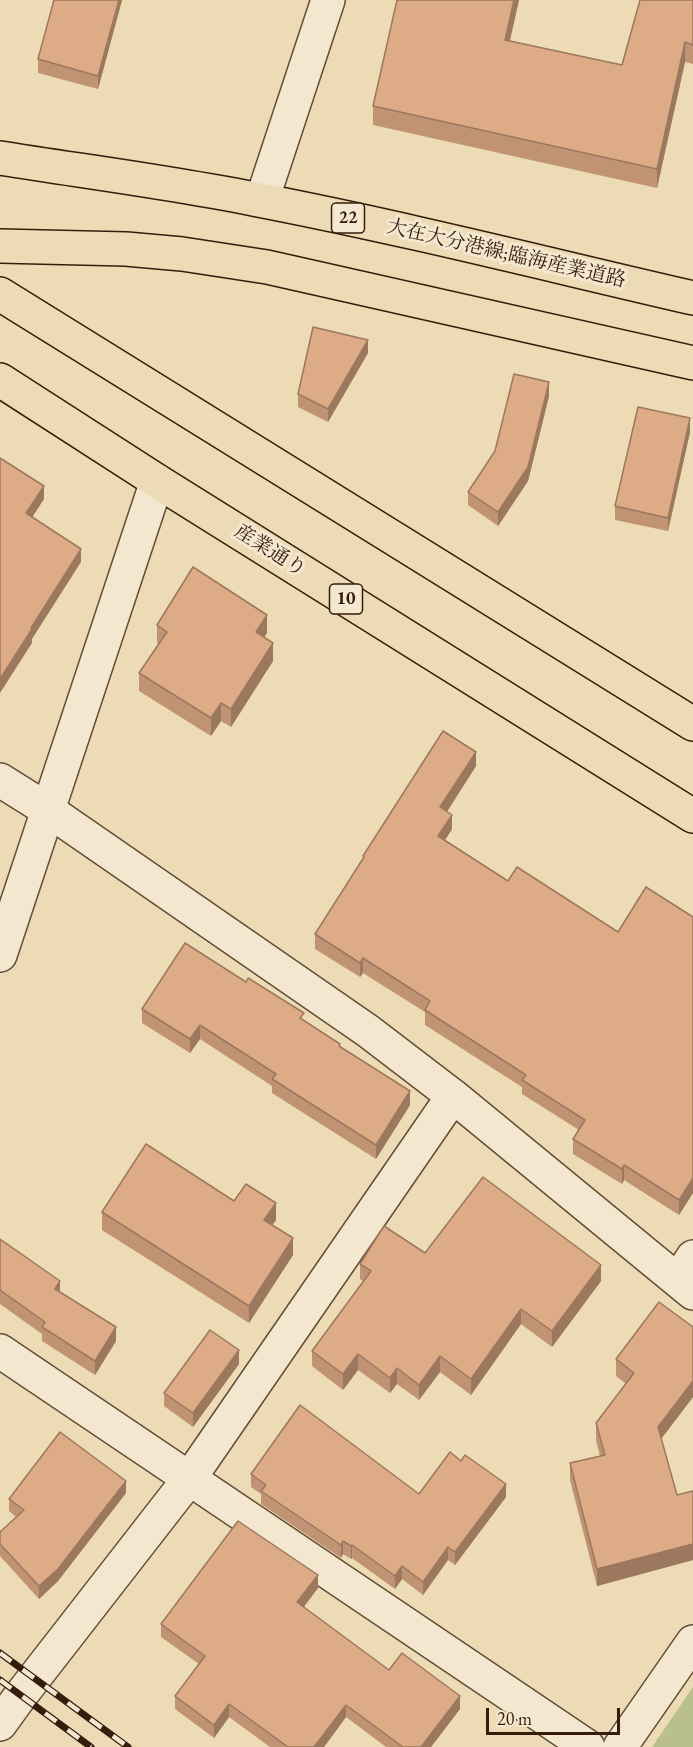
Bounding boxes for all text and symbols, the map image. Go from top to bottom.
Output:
road number: 22 [332,203,364,233]
street label: 大在大分港線;臨海産業道路 [384,215,628,293]
street label: 産業通り [230,520,310,582]
road number: 10 [330,584,362,614]
scale bar [489,1696,622,1734]
text: 20 m [497,1707,532,1730]

